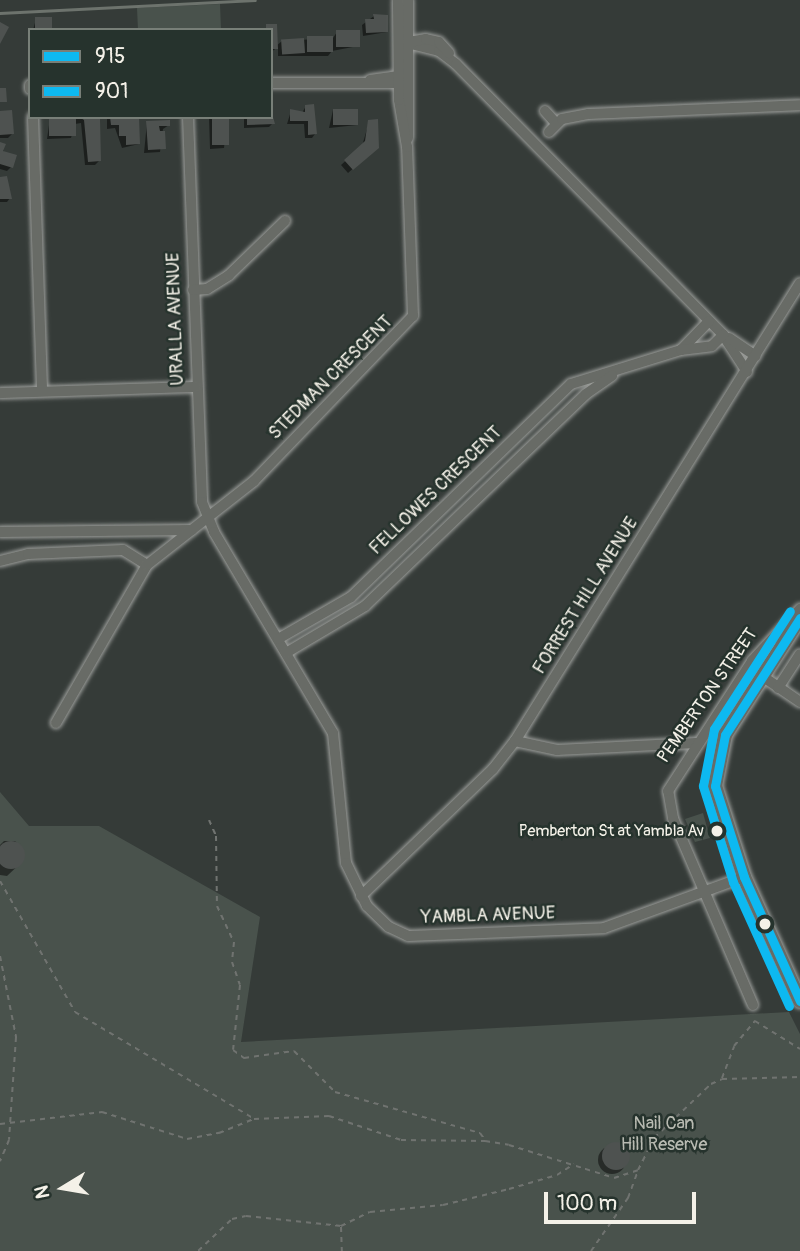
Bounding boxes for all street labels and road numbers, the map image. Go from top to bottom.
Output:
street label: URALLA AVENUE [163,252,189,386]
street label: STEDMAN CRESCENT [265,312,397,444]
street label: FELLOWES CRESCENT [365,422,507,560]
street label: FORREST HILL AVENUE [529,514,643,678]
street label: PEMBERTON STREET [653,625,763,767]
street label: YAMBLA AVENUE [421,903,555,929]

